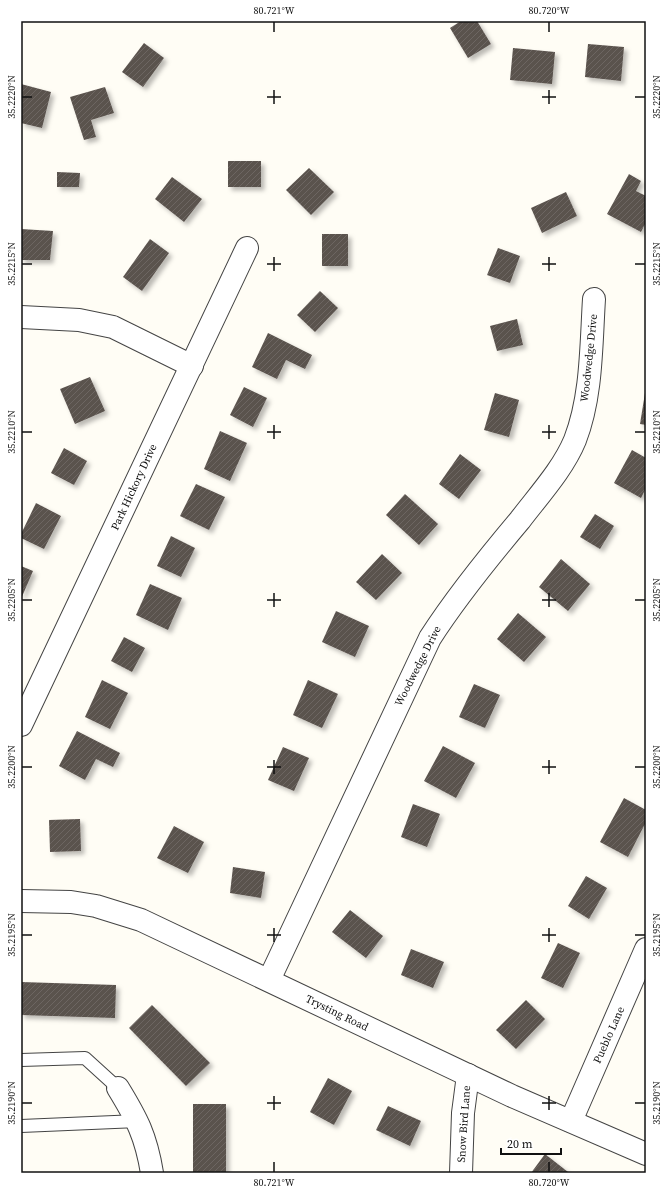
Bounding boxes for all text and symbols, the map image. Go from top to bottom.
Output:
text: 80.721°W [254,4,295,17]
text: 80.720°W [529,4,570,17]
text: 35.2220°N [5,75,18,119]
text: 35.2220°N [650,75,663,119]
text: 35.2215°N [5,242,18,286]
text: 35.2215°N [650,242,663,286]
street label: Woodwedge Drive [577,313,601,403]
text: 35.2210°N [5,410,18,454]
text: 35.2210°N [650,410,663,454]
street label: Park Hickory Drive [107,441,161,533]
text: 35.2205°N [5,578,18,622]
text: 35.2205°N [650,578,663,622]
street label: Woodwedge Drive [391,623,445,709]
text: 35.2200°N [5,745,18,789]
text: 35.2200°N [650,745,663,789]
text: 35.2195°N [5,913,18,957]
text: 35.2195°N [650,913,663,957]
street label: Trysting Road [303,991,372,1035]
street label: Pueblo Lane [590,1004,628,1066]
text: 35.2190°N [5,1081,18,1125]
text: 35.2190°N [650,1081,663,1125]
street label: Snow Bird Lane [454,1085,474,1163]
scale bar [501,1130,561,1156]
text: 20 m [507,1136,533,1152]
text: 80.721°W [254,1176,295,1189]
text: 80.720°W [529,1176,570,1189]

